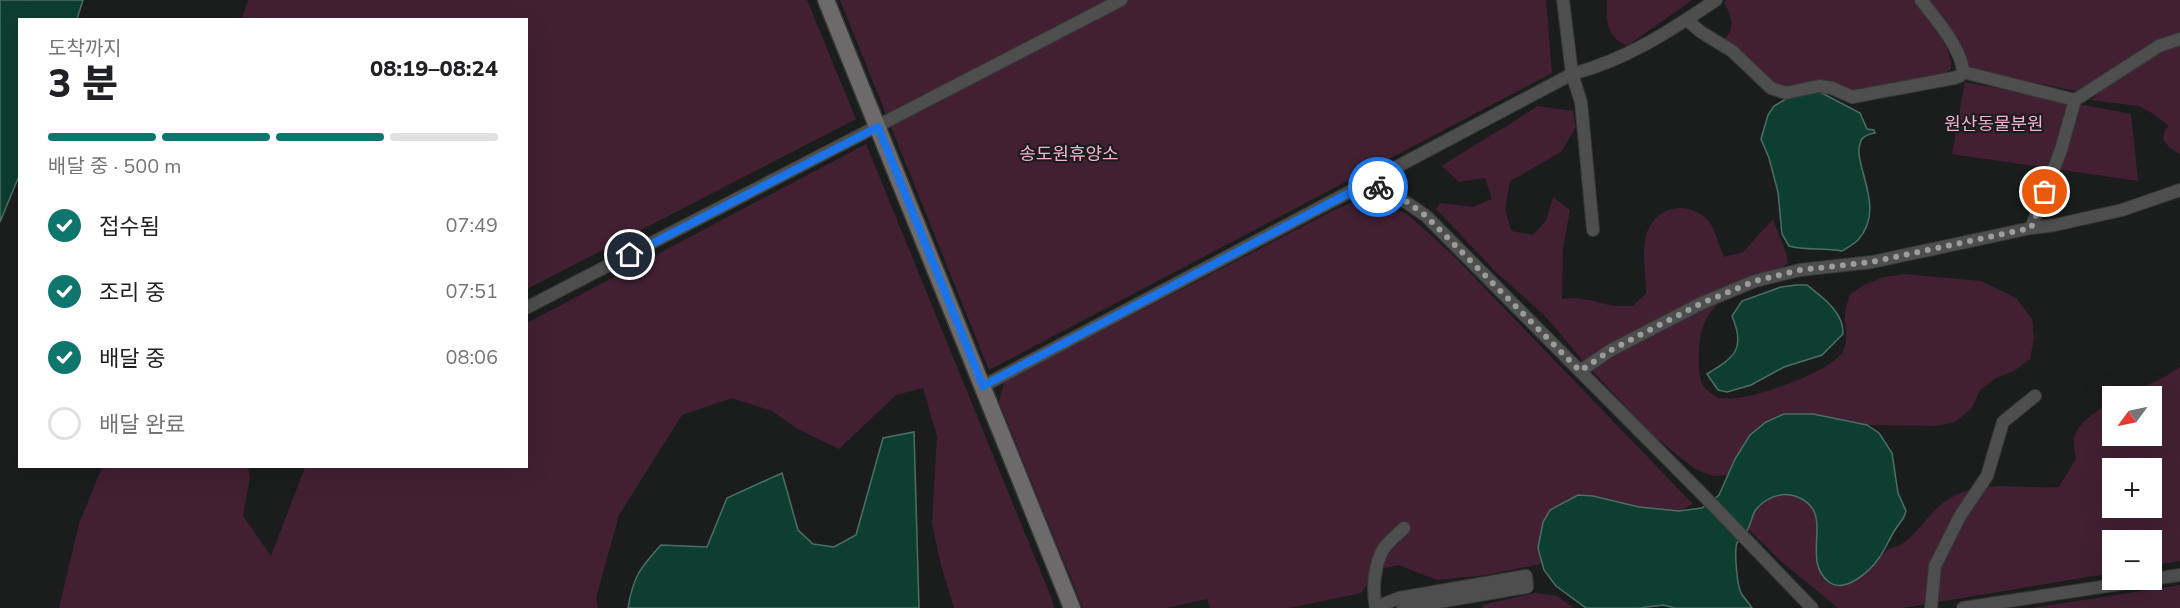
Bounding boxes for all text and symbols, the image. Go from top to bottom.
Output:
text: 도착까지 [48,35,122,62]
text: 08:19–08:24 [370,54,498,84]
text: 3 분 [48,58,118,111]
park label: 원산동물분원 [1944,112,2044,136]
park label: 송도원휴양소 [1019,142,1119,166]
text: 배달 중 · 500 m [48,153,181,180]
courier [1348,157,1408,217]
pin [2019,166,2070,217]
icon: bike [1362,171,1395,204]
icon: bag [2028,175,2061,208]
icon: check [48,209,81,242]
text: 접수됨 [99,212,160,242]
text: 07:49 [445,212,498,239]
pin [604,229,655,280]
icon: home [613,238,646,271]
icon: check [48,275,81,308]
text: 조리 중 [99,278,165,308]
text: 07:51 [445,278,498,305]
icon: check [48,341,81,374]
text: 배달 중 [99,344,165,374]
text: 08:06 [445,344,498,371]
north arrow [2102,386,2162,446]
map controls [2102,386,2162,590]
text: 배달 완료 [99,410,186,440]
button: + [2102,458,2162,518]
button: − [2102,530,2162,590]

